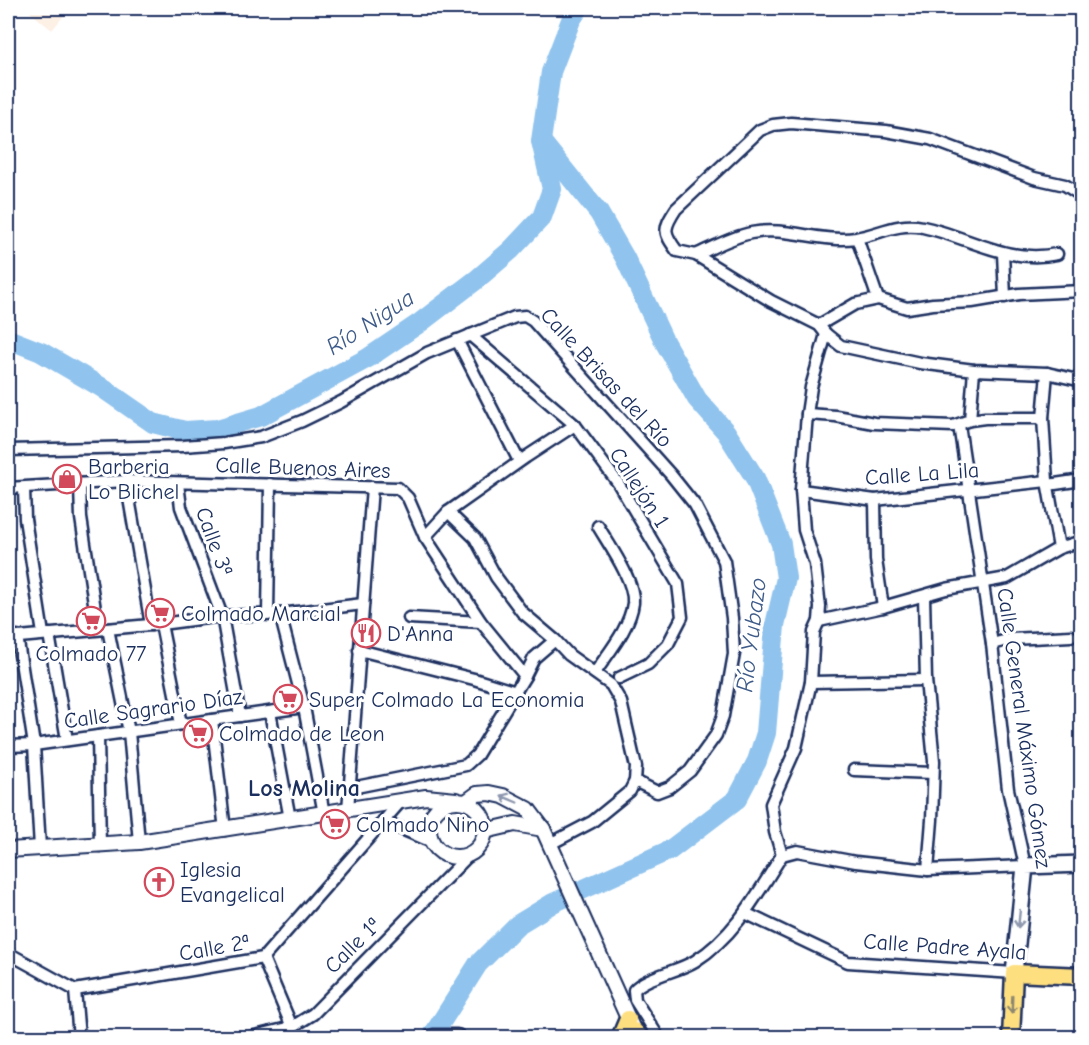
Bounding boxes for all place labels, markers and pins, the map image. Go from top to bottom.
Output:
place label: Barberia Lo Blichel [88,454,179,505]
shop icon: Barberia Lo Blichel [51,463,83,495]
supermarket icon: Colmado Marcial [144,597,176,629]
place label: Colmado Marcial [181,601,341,627]
supermarket icon: Colmado 77 [75,605,107,637]
restaurant icon: D'Anna [350,617,382,649]
place label: D'Anna [387,621,454,647]
place label: Colmado 77 [36,641,147,667]
supermarket icon: Super Colmado La Economia [272,683,304,715]
place label: Super Colmado La Economia [309,687,585,713]
supermarket icon: Colmado de Leon [182,717,214,749]
place label: Colmado de Leon [219,721,385,747]
supermarket icon: Colmado Nino [319,808,351,840]
place label: Colmado Nino [356,812,489,838]
place label: Iglesia Evangelical [180,857,285,908]
church icon: Iglesia Evangelical [143,866,175,898]

